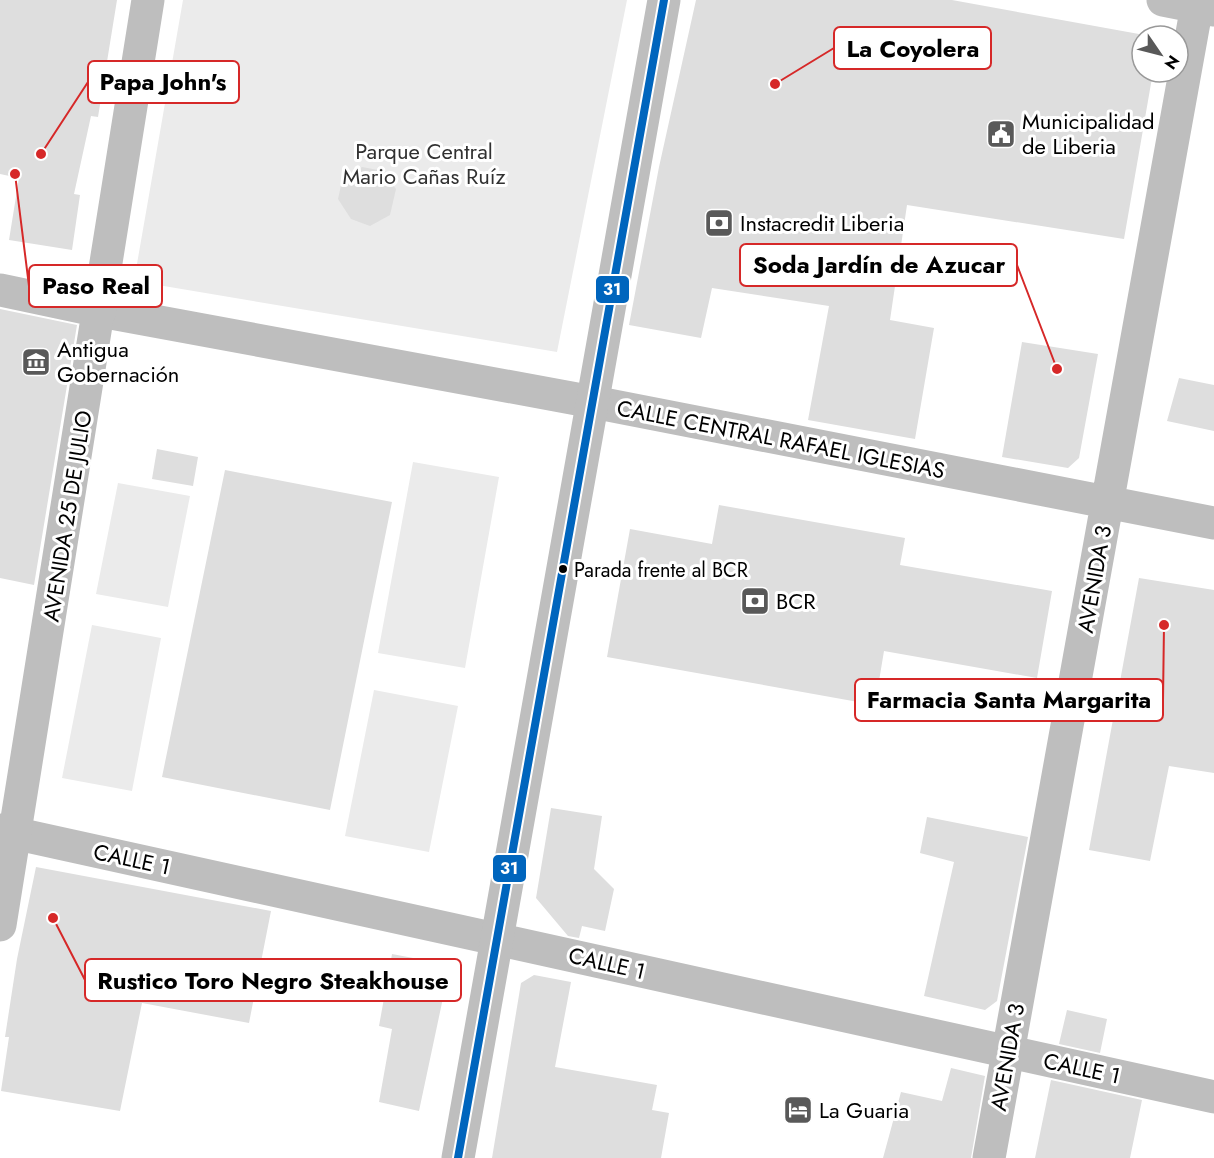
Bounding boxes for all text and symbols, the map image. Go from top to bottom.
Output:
north arrow [1130,24,1190,84]
callout: La Coyolera [834,27,991,69]
text: La Coyolera [847,31,979,66]
text: N [1159,51,1185,74]
callout: Papa John's [88,61,239,103]
text: Papa John's [100,64,226,99]
place label: Municipalidad de Liberia [1022,105,1154,162]
public building icon: Municipalidad de Liberia [985,118,1017,150]
park label: Parque Central Mario Cañas Ruíz [342,135,506,192]
bank icon: Instacredit Liberia [703,207,735,239]
place label: Instacredit Liberia [740,207,904,239]
callout: Soda Jardín de Azucar [740,244,1017,286]
text: Soda Jardín de Azucar [753,247,1005,282]
callout: Paso Real [29,265,162,307]
text: Paso Real [42,268,150,303]
line badge: 31 [595,275,630,304]
text: 31 [603,278,621,301]
place label: Antigua Gobernación [57,333,179,390]
museum icon: Antigua Gobernación [20,346,52,378]
street label: CALLE CENTRAL RAFAEL IGLESIAS [614,391,948,487]
street label: AVENIDA 25 DE JULIO [34,408,100,624]
street label: AVENIDA 3 [1069,523,1119,635]
place label: Parada frente al BCR [574,556,748,585]
marker: Parada frente al BCR [557,563,569,575]
bank icon: BCR [739,585,771,617]
place label: BCR [776,585,816,617]
callout: Farmacia Santa Margarita [855,679,1163,721]
text: Farmacia Santa Margarita [867,682,1151,717]
street label: CALLE 1 [91,835,173,883]
line badge: 31 [492,854,527,883]
text: 31 [500,857,518,880]
street label: CALLE 1 [566,939,648,987]
callout: Rustico Toro Negro Steakhouse [85,959,461,1001]
text: Rustico Toro Negro Steakhouse [97,963,449,998]
street label: AVENIDA 3 [982,1001,1032,1113]
street label: CALLE 1 [1041,1044,1123,1092]
hotel icon: La Guaria [782,1094,814,1126]
place label: La Guaria [819,1094,909,1126]

